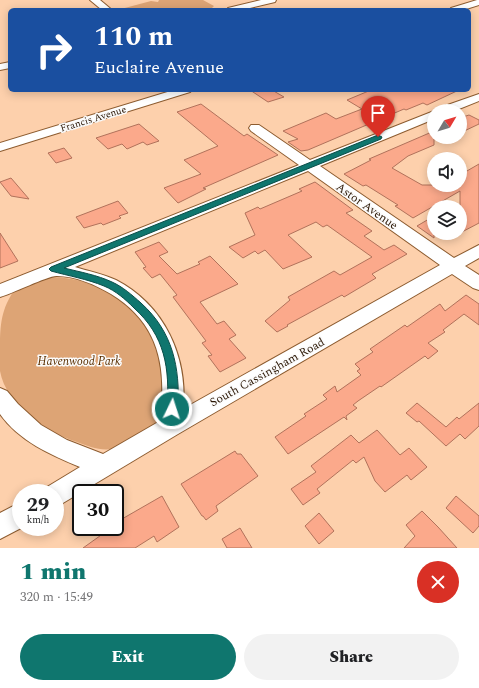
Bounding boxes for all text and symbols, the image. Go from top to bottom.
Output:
text: 110 m [94,15,173,58]
icon: right [28,24,80,76]
text: Euclaire Avenue [94,54,224,81]
pin [361,96,395,137]
street label: Francis Avenue [58,101,128,137]
icon: arrive [367,102,389,124]
north arrow [427,104,467,144]
map controls [427,104,467,240]
button: sound [427,152,467,192]
street label: Astor Avenue [332,178,402,235]
button: layers [427,200,467,240]
street label: South Cassingham Road [206,333,329,412]
park label: Havenwood Park [37,352,121,371]
position arrow [151,388,193,430]
speed limit sign: 30 [72,484,124,536]
text: 29 [27,490,49,520]
text: km/h [27,512,49,528]
text: 1 min [20,554,86,590]
button: close [417,561,459,603]
text: 320 m · 15:49 [20,587,93,607]
button: Exit [20,634,236,680]
button: Share [244,634,459,680]

